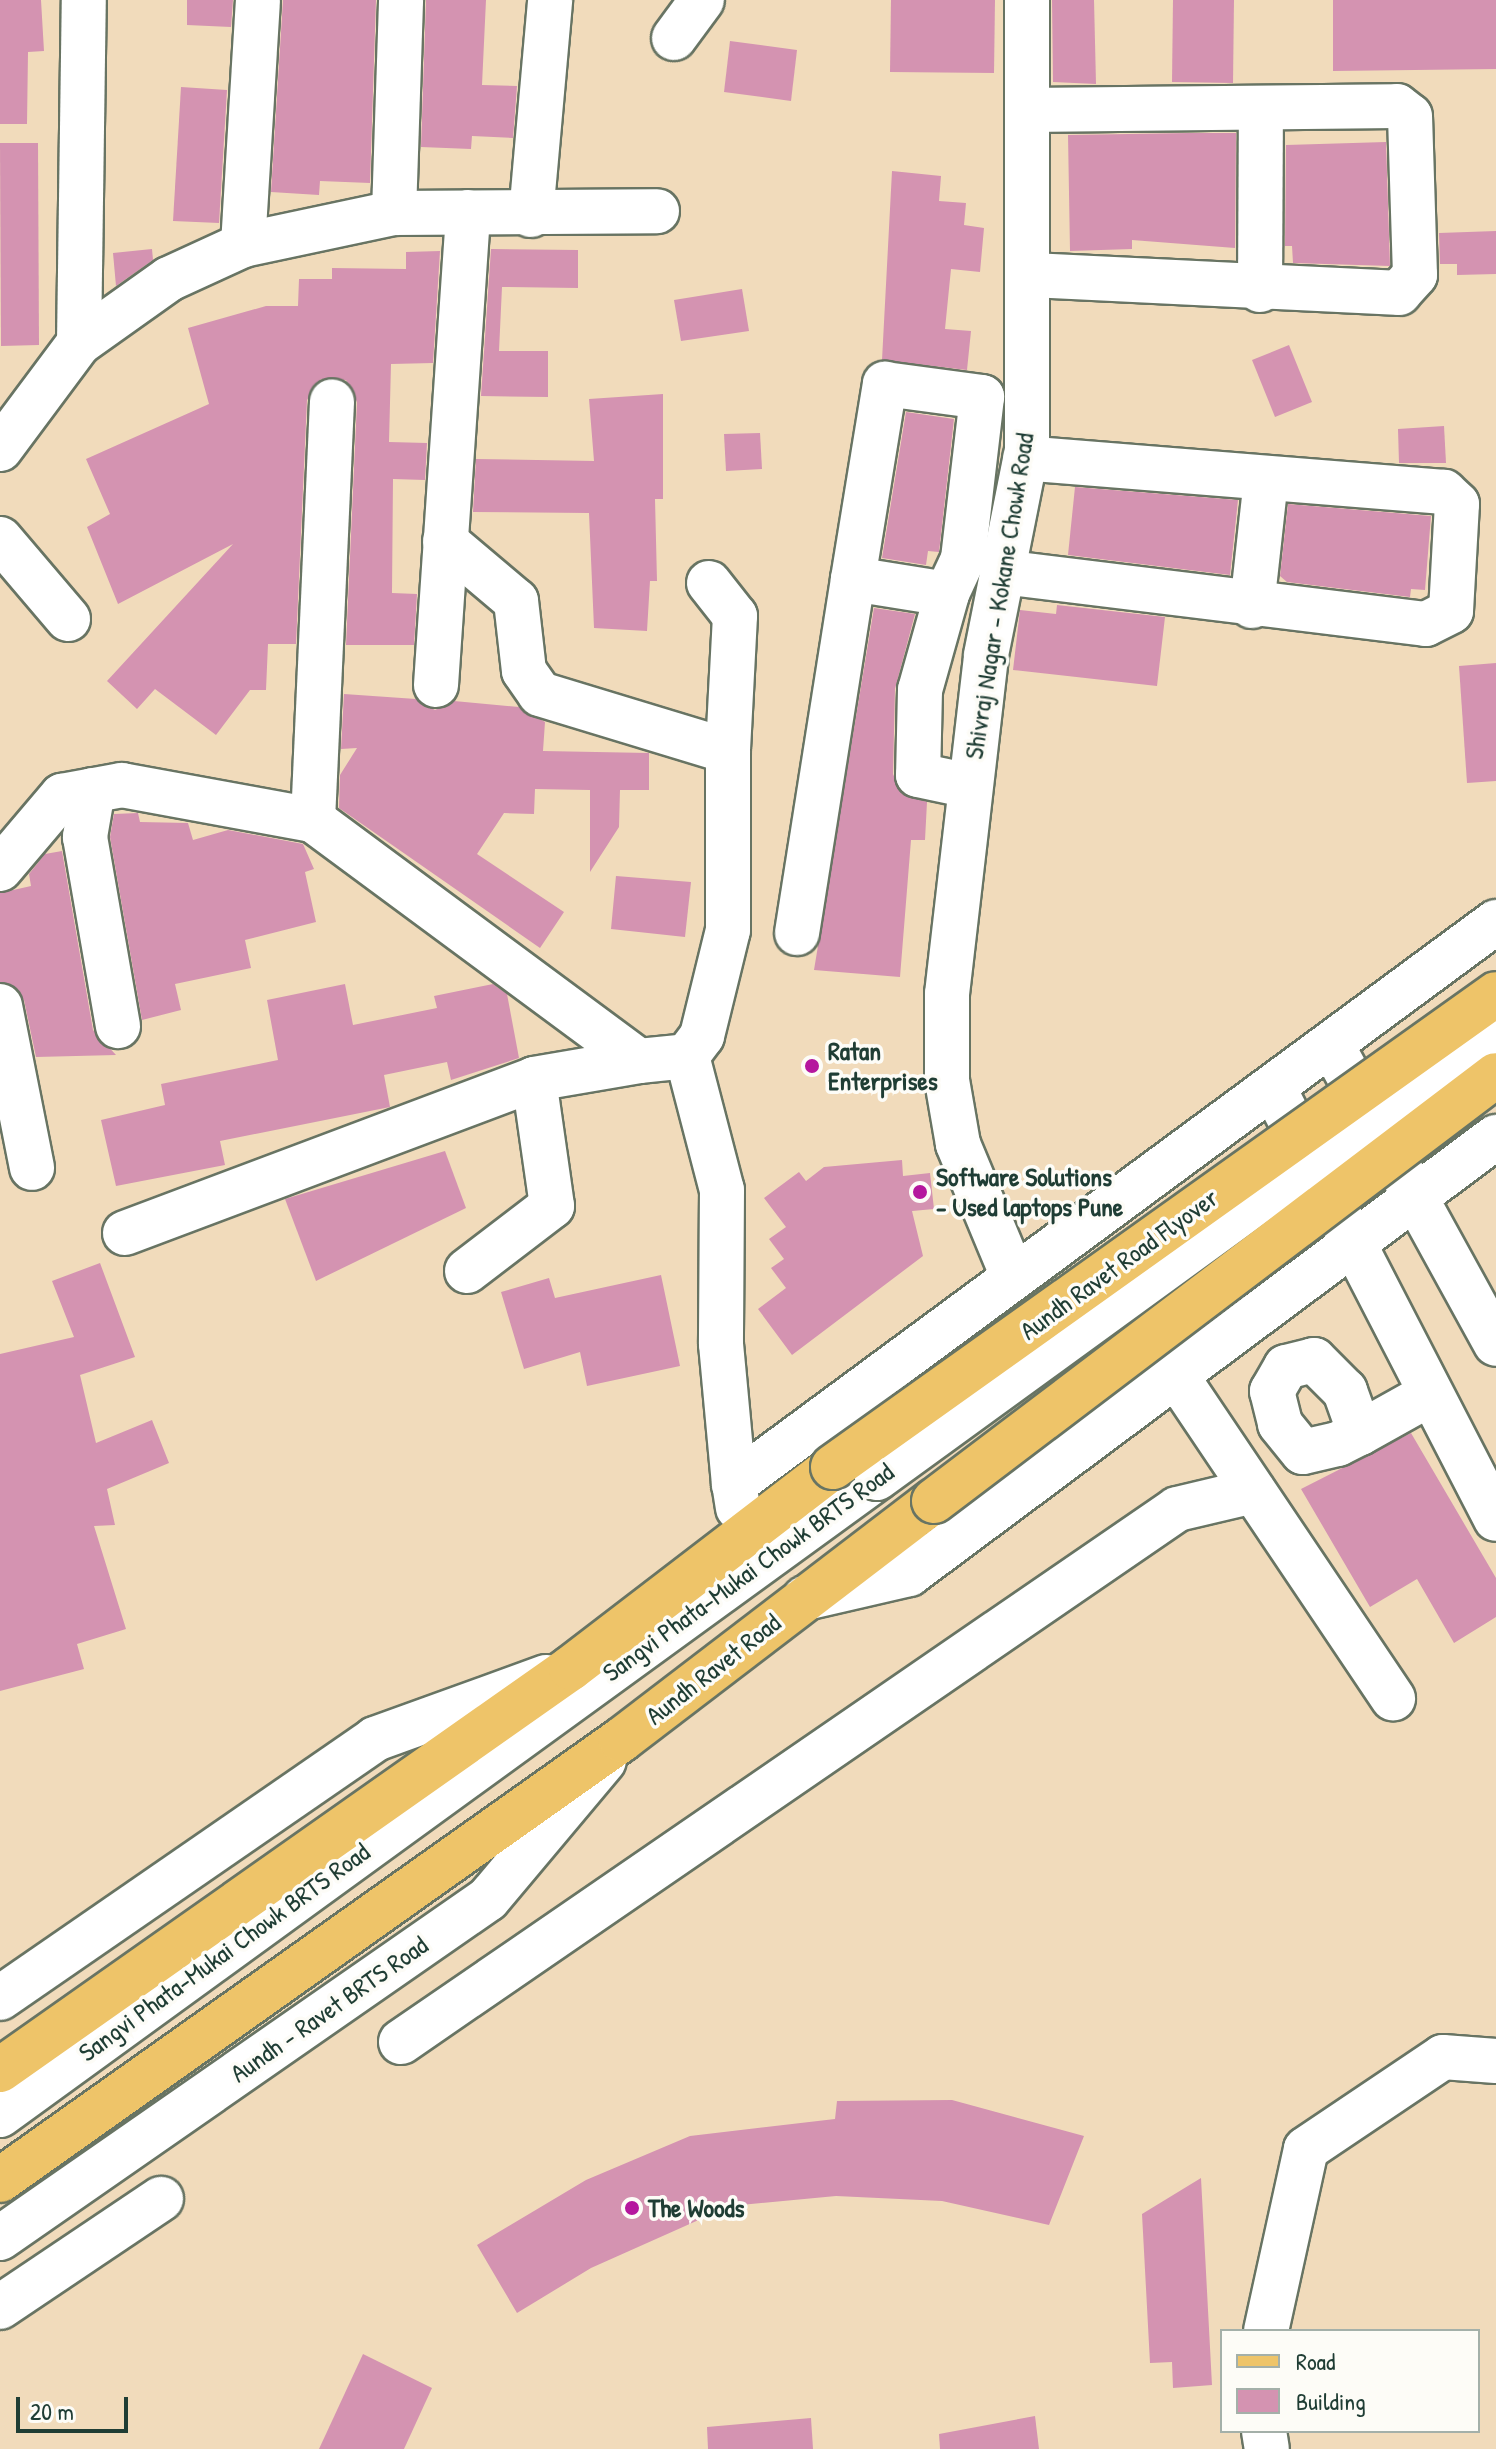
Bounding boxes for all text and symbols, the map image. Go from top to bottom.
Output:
street label: Shivraj Nagar - Kokane Chowk Road [958,431,1040,761]
place label: Ratan Enterprises [828,1035,938,1096]
marker: Ratan Enterprises [803,1057,821,1075]
place label: Software Solutions - Used laptops Pune [936,1161,1123,1222]
street label: Aundh Ravet Road Flyover [1014,1182,1224,1346]
marker: Software Solutions - Used laptops Pune [911,1183,929,1201]
street label: Sangvi Phata-Mukai Chowk BRTS Road [597,1456,899,1688]
street label: Aundh Ravet Road [640,1607,786,1731]
street label: Sangvi Phata-Mukai Chowk BRTS Road [73,1836,375,2068]
street label: Aundh - Ravet BRTS Road [224,1929,434,2089]
place label: The Woods [648,2192,745,2224]
marker: The Woods [623,2199,641,2217]
legend [1220,2329,1480,2433]
text: Road [1296,2345,1335,2377]
scale bar [20,2381,132,2431]
text: Building [1296,2385,1366,2417]
text: 20 m [30,2395,74,2427]

